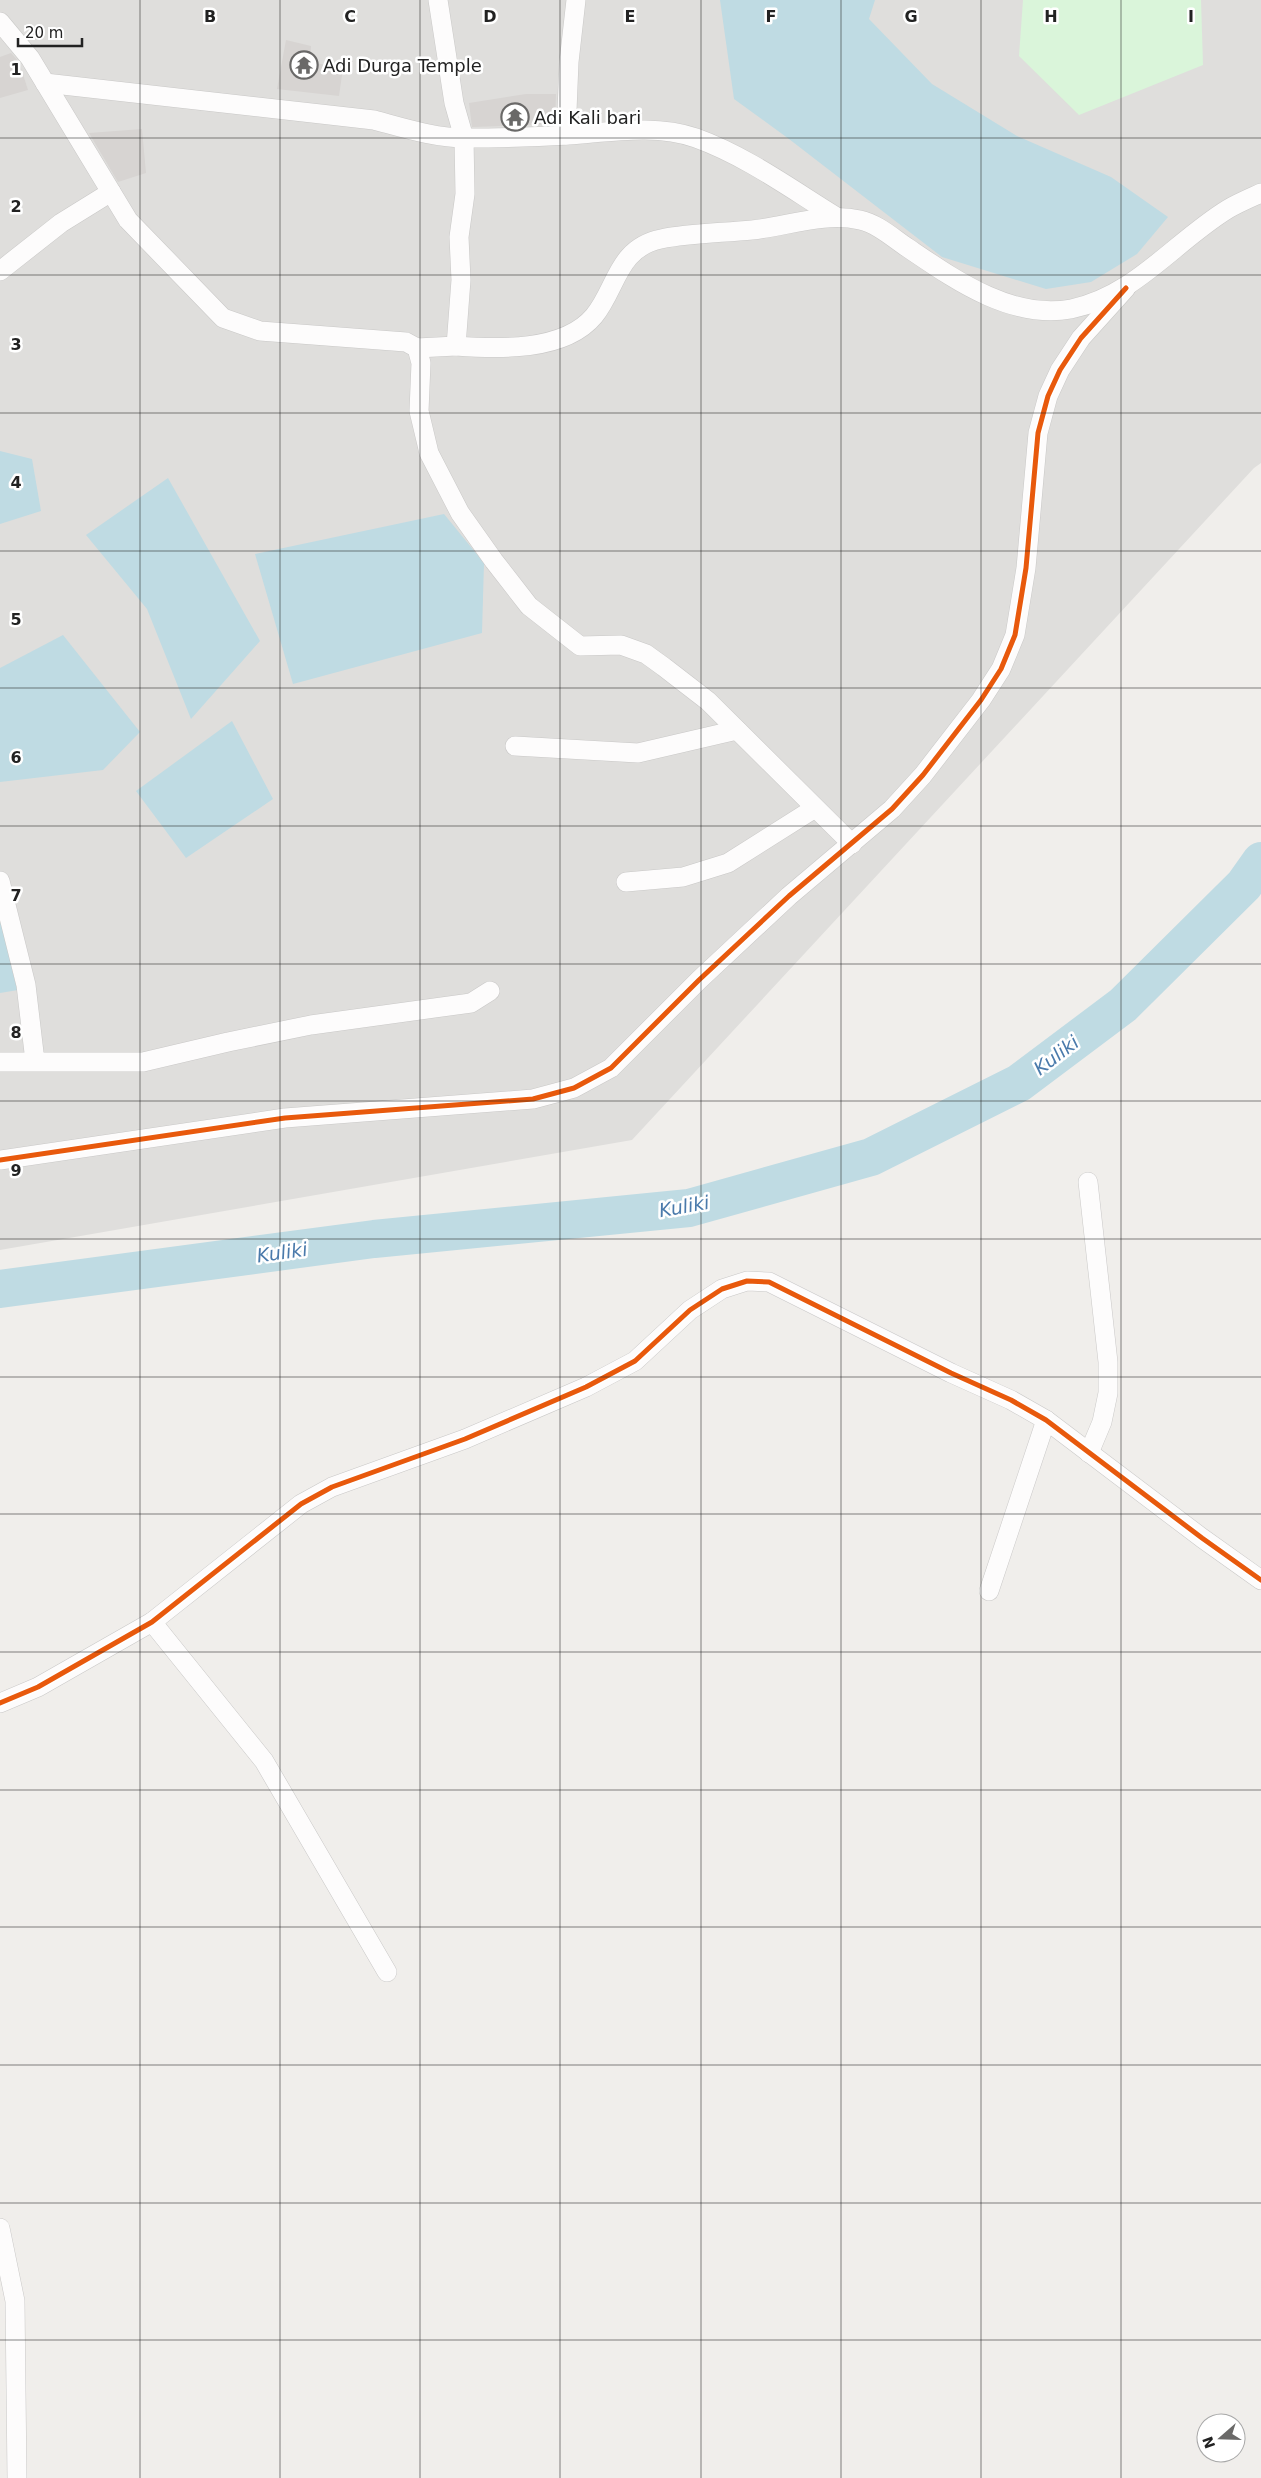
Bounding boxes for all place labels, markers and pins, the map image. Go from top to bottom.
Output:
temple icon: Adi Durga Temple [289,50,319,80]
place label: Adi Durga Temple [323,55,482,76]
temple icon: Adi Kali bari [500,102,530,132]
place label: Adi Kali bari [534,107,641,128]

